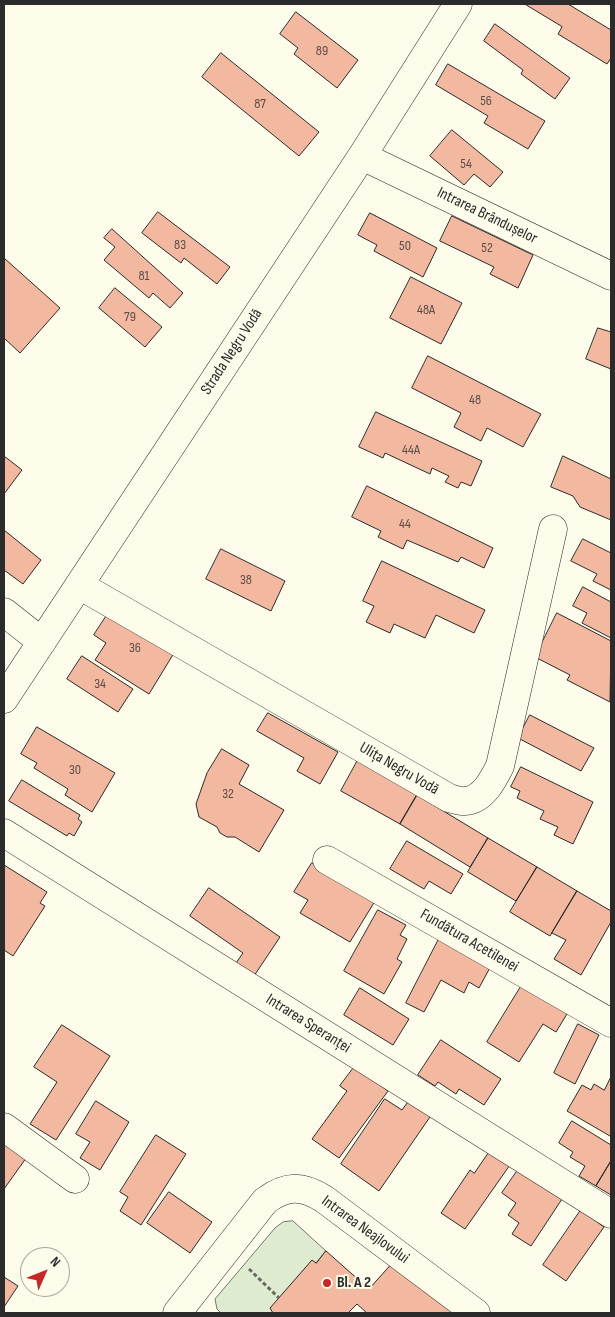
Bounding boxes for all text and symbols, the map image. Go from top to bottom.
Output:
house number: 89 [316,43,328,59]
house number: 56 [480,93,492,109]
house number: 87 [254,96,266,112]
house number: 54 [460,156,472,172]
street label: Intrarea Brândușelor [434,183,540,249]
house number: 83 [174,237,186,253]
house number: 50 [399,238,411,254]
house number: 52 [481,240,493,256]
house number: 81 [138,268,150,284]
house number: 48A [417,302,435,318]
street label: Strada Negru Vodă [197,305,267,399]
house number: 79 [124,309,136,325]
house number: 48 [469,392,481,408]
house number: 44A [402,442,420,458]
house number: 44 [399,516,411,532]
house number: 38 [240,572,252,588]
house number: 36 [129,640,141,656]
house number: 34 [94,676,106,692]
street label: Ulița Negru Vodă [356,739,442,799]
house number: 30 [69,762,81,778]
house number: 32 [222,786,234,802]
street label: Fundătura Acetilenei [416,905,522,977]
street label: Intrarea Speranței [262,990,354,1058]
street label: Intrarea Neajlovului [317,1192,413,1268]
north arrow [20,1247,70,1297]
text: N [47,1253,64,1271]
place label: Bl. A 2 [337,1273,371,1293]
marker: Bl. A 2 [321,1277,333,1289]

